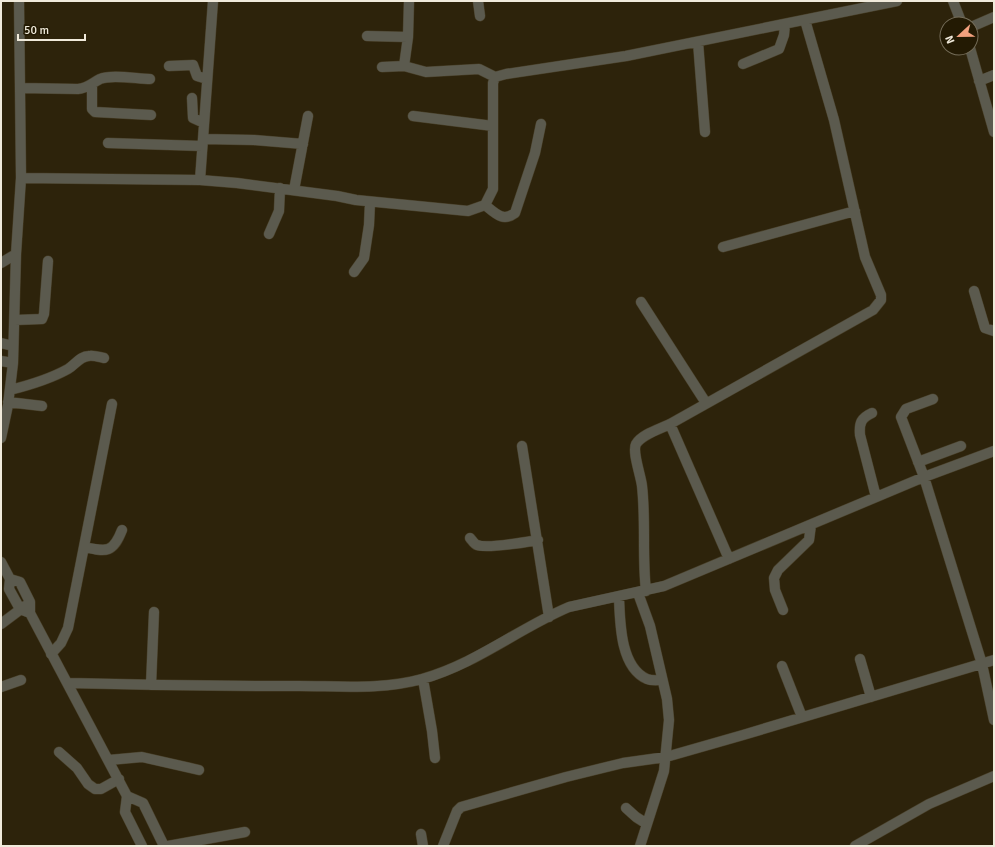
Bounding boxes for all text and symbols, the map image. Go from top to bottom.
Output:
scale bar [18,16,85,42]
north arrow [939,16,979,56]
text: 50 m [24,23,49,38]
text: N [943,34,958,46]

